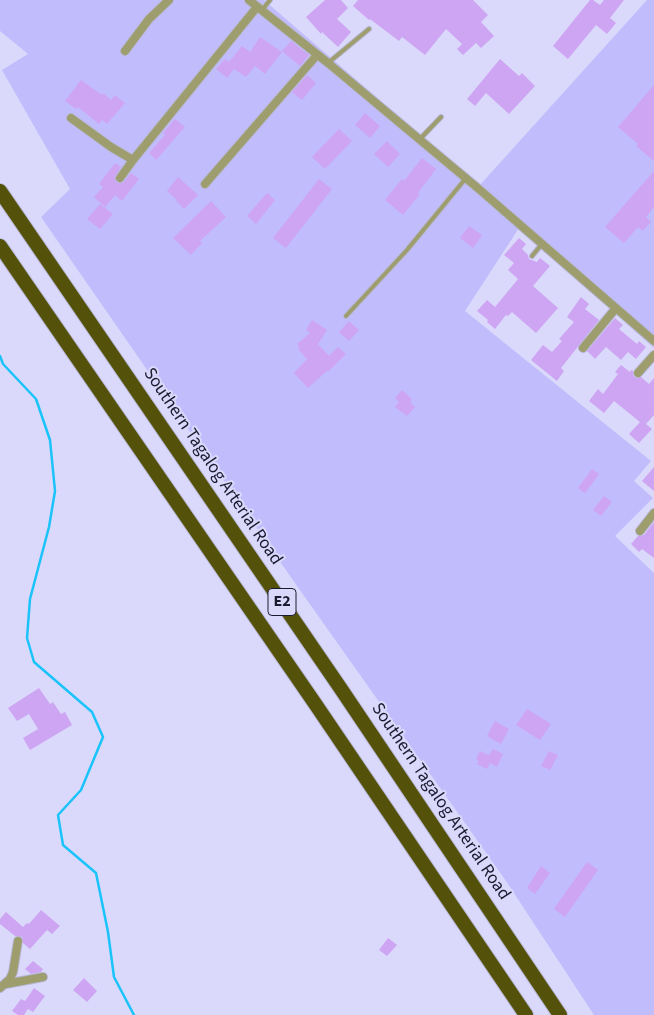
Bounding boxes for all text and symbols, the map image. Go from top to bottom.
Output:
street label: Southern Tagalog Arterial Road [138,364,286,570]
road number: E2 [268,588,296,616]
street label: Southern Tagalog Arterial Road [366,699,514,905]

